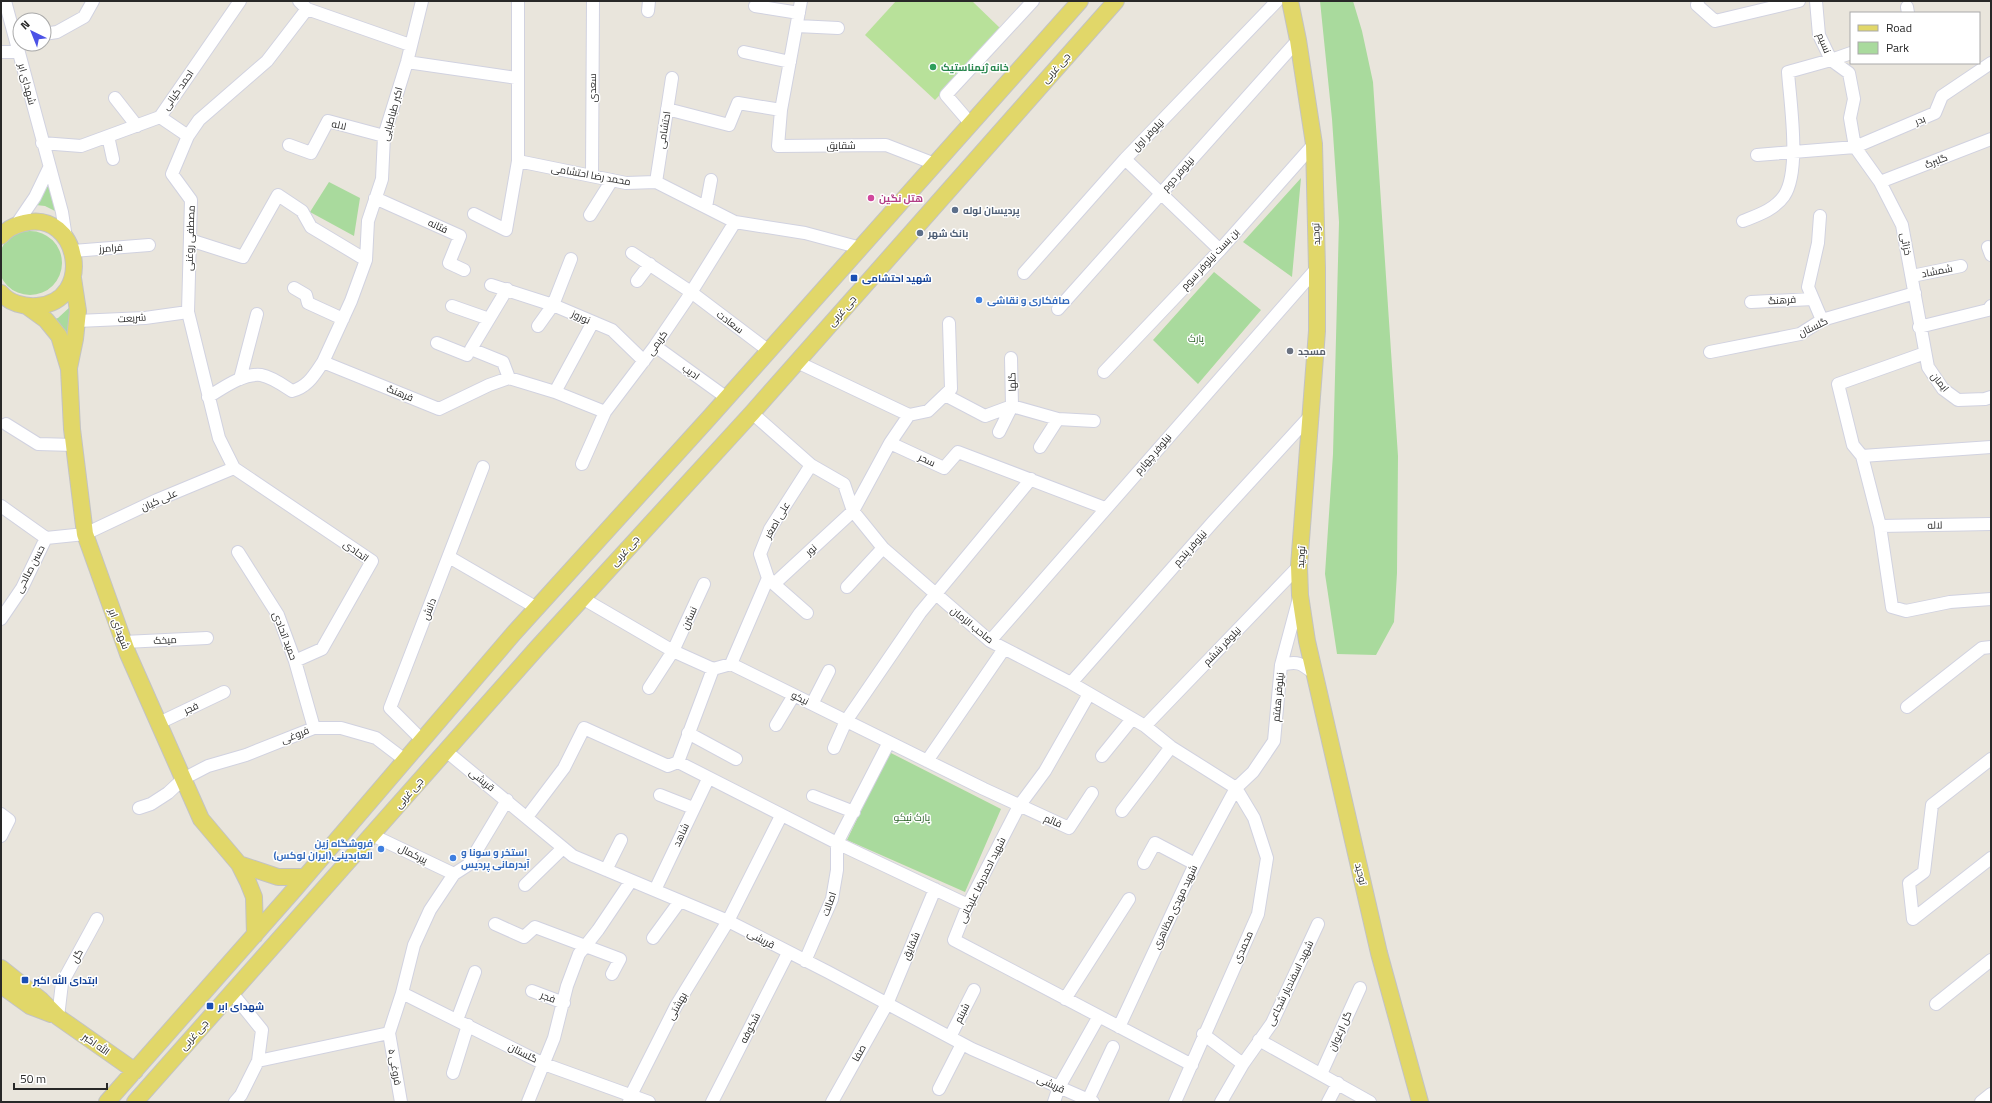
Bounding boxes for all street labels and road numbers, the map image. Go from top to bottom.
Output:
street label: نسیم [1813,31,1835,55]
street label: جی غربی [1038,49,1074,87]
street label: شهدای ابر [14,61,40,106]
street label: احمد کیانی [159,67,197,113]
street label: سعدی [585,74,600,102]
street label: اکبر طباطبایی [378,85,406,143]
street label: احتشامی [654,110,674,150]
street label: بدر [1911,111,1928,129]
street label: نیلوفر اول [1129,115,1167,155]
street label: لاله [330,116,348,134]
street label: شقایق [826,138,856,153]
street label: گلبرگ [1922,150,1950,172]
street label: نیلوفر دوم [1158,153,1198,195]
street label: محمد رضا احتشامی [550,161,632,189]
street label: مصطفی روغنی [181,205,199,271]
street label: فتانه [426,215,450,237]
street label: توحید [1308,222,1324,245]
street label: بن بست نیلوفر سوم [1177,225,1243,293]
street label: خزائی [1896,231,1916,257]
street label: فرامرز [98,240,123,256]
street label: شمشاد [1920,261,1954,281]
street label: جی غربی [824,292,860,330]
street label: فرهنگ [1767,292,1797,308]
street label: نوروز [568,306,593,328]
street label: سعادت [713,307,747,337]
street label: شریعت [117,310,147,326]
street label: گلستان [1796,313,1830,341]
street label: کریمی [643,327,671,359]
street label: ادیب [679,361,703,383]
street label: ایمان [1927,369,1953,395]
street label: گلها [1004,372,1020,392]
street label: فرهنگ [384,381,416,405]
street label: نیلوفر چهارم [1131,430,1175,478]
street label: سحر [915,449,938,470]
street label: علی کیان [138,485,180,515]
street label: علی اصغر [760,499,794,542]
street label: لاله [1927,517,1943,533]
street label: نیلوفر پنجم [1170,527,1210,569]
street label: جی غربی [607,532,643,570]
street label: اتحادی [340,537,372,565]
street label: نور [801,541,820,560]
street label: حسن صالحی [12,542,48,596]
street label: توحید [1293,545,1309,569]
street label: دانش [418,596,440,622]
street label: صاحب الزمان [947,603,997,647]
street label: نسترن [677,604,701,632]
street label: شهدای ابر [104,606,133,652]
street label: حمید اتحادی [269,610,301,662]
street label: نیلوفر ششم [1200,623,1244,669]
street label: میخک [153,632,177,648]
street label: نیلوفر هفتم [1268,672,1288,722]
street label: نیکو [789,687,811,709]
street label: فجر [180,698,201,718]
street label: فروغی [279,723,311,747]
street label: قریشی [466,765,498,795]
street label: جی غربی [391,774,427,812]
street label: قائم [1042,811,1064,831]
street label: شاهد [669,821,693,849]
street label: شهید احمدرضا علیخانی [955,834,1009,926]
street label: پیرکمال [396,840,431,868]
street label: توحید [1351,861,1371,887]
street label: شهید مهدی مظاهری [1149,862,1201,952]
street label: اصالت [818,890,840,918]
street label: قریشی [745,926,777,952]
street label: محمدی [1229,929,1257,965]
street label: شقایق [898,930,924,962]
street label: شهید اسفندیار شجاعی [1263,938,1317,1028]
street label: گل [67,946,87,966]
street label: فجر [537,987,558,1007]
street label: بهشتی [663,989,691,1023]
street label: شبنم [951,1000,973,1026]
street label: گل ارغوان [1325,1009,1355,1053]
street label: شکوفه [736,1010,764,1046]
street label: جی غربی [176,1016,212,1054]
street label: الله اکبر [78,1029,113,1059]
street label: گلستان [506,1039,540,1067]
street label: صفا [848,1042,870,1064]
street label: فروغی ۵ [384,1048,406,1086]
street label: قریشی [1035,1071,1067,1097]

